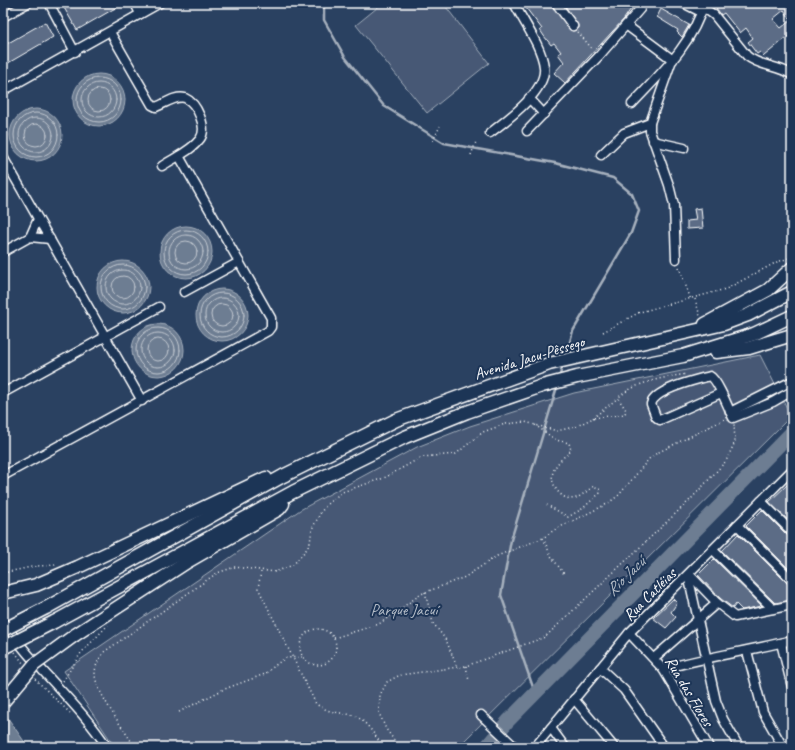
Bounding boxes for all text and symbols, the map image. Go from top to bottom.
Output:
street label: Avenida Jacu-Pêssego [472,331,589,384]
water label: Rio Jacú [601,550,652,600]
street label: Rua Catléias [619,563,681,625]
park label: Parque Jacuí [370,600,441,620]
street label: Rua das Flores [660,653,719,732]

